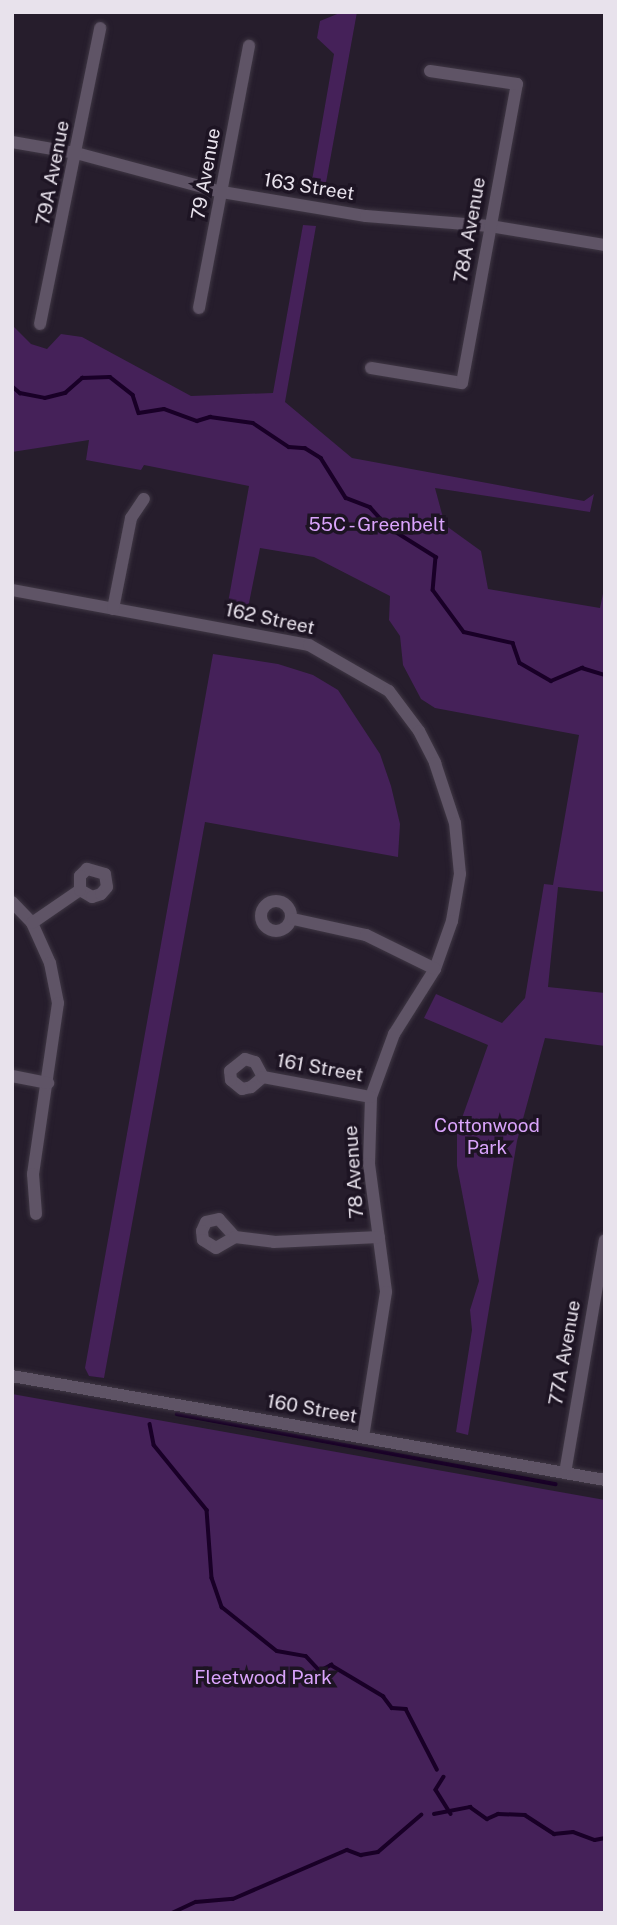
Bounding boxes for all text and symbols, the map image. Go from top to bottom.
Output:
street label: 79A Avenue [32,119,74,227]
street label: 79 Avenue [187,126,225,222]
street label: 163 Street [262,169,356,205]
street label: 78A Avenue [450,175,490,285]
park label: 55C - Greenbelt [306,514,448,536]
street label: 162 Street [223,598,317,640]
street label: 161 Street [275,1049,365,1087]
park label: Cottonwood Park [434,1115,540,1159]
street label: 78 Avenue [339,1125,369,1219]
street label: 77A Avenue [545,1299,585,1407]
street label: 160 Street [265,1390,359,1428]
park label: Fleetwood Park [194,1667,332,1689]

